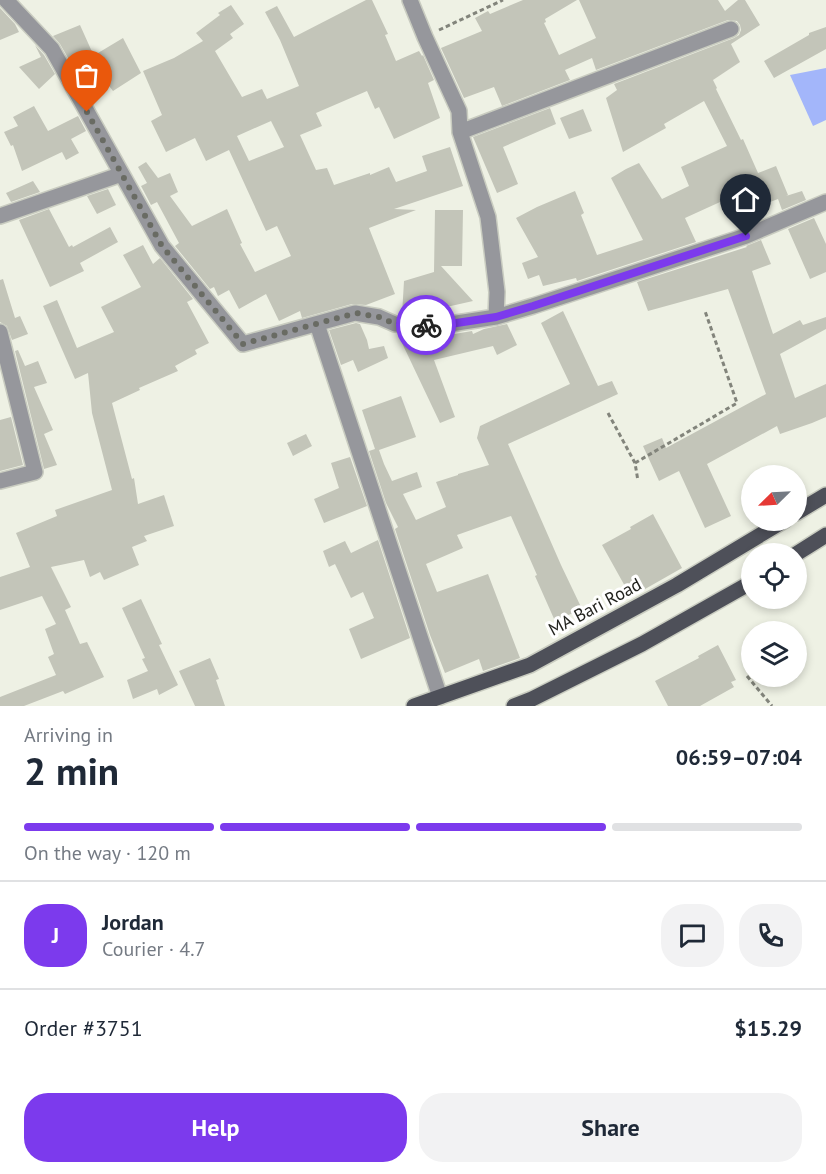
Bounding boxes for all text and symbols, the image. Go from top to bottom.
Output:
pin [61,50,112,112]
icon: bag [70,59,103,92]
pin [720,174,771,236]
icon: home [729,183,762,216]
courier [396,295,456,355]
icon: bike [410,309,443,342]
north arrow [741,465,807,531]
map controls [741,465,807,687]
button: locate [741,543,807,609]
street label: MA Bari Road [544,572,645,641]
button: layers [741,621,807,687]
text: Arriving in [24,722,113,748]
text: 06:59–07:04 [676,743,802,771]
text: 2 min [24,745,119,796]
text: On the way · 120 m [24,840,191,866]
button: chat [661,904,724,967]
button: phone [739,904,802,967]
text: Jordan [102,908,164,936]
text: J [52,921,59,949]
text: Courier · 4.7 [102,936,205,962]
text: Order #3751 [24,1014,143,1042]
text: $15.29 [734,1014,802,1042]
button: Help [24,1093,407,1162]
button: Share [419,1093,802,1162]

